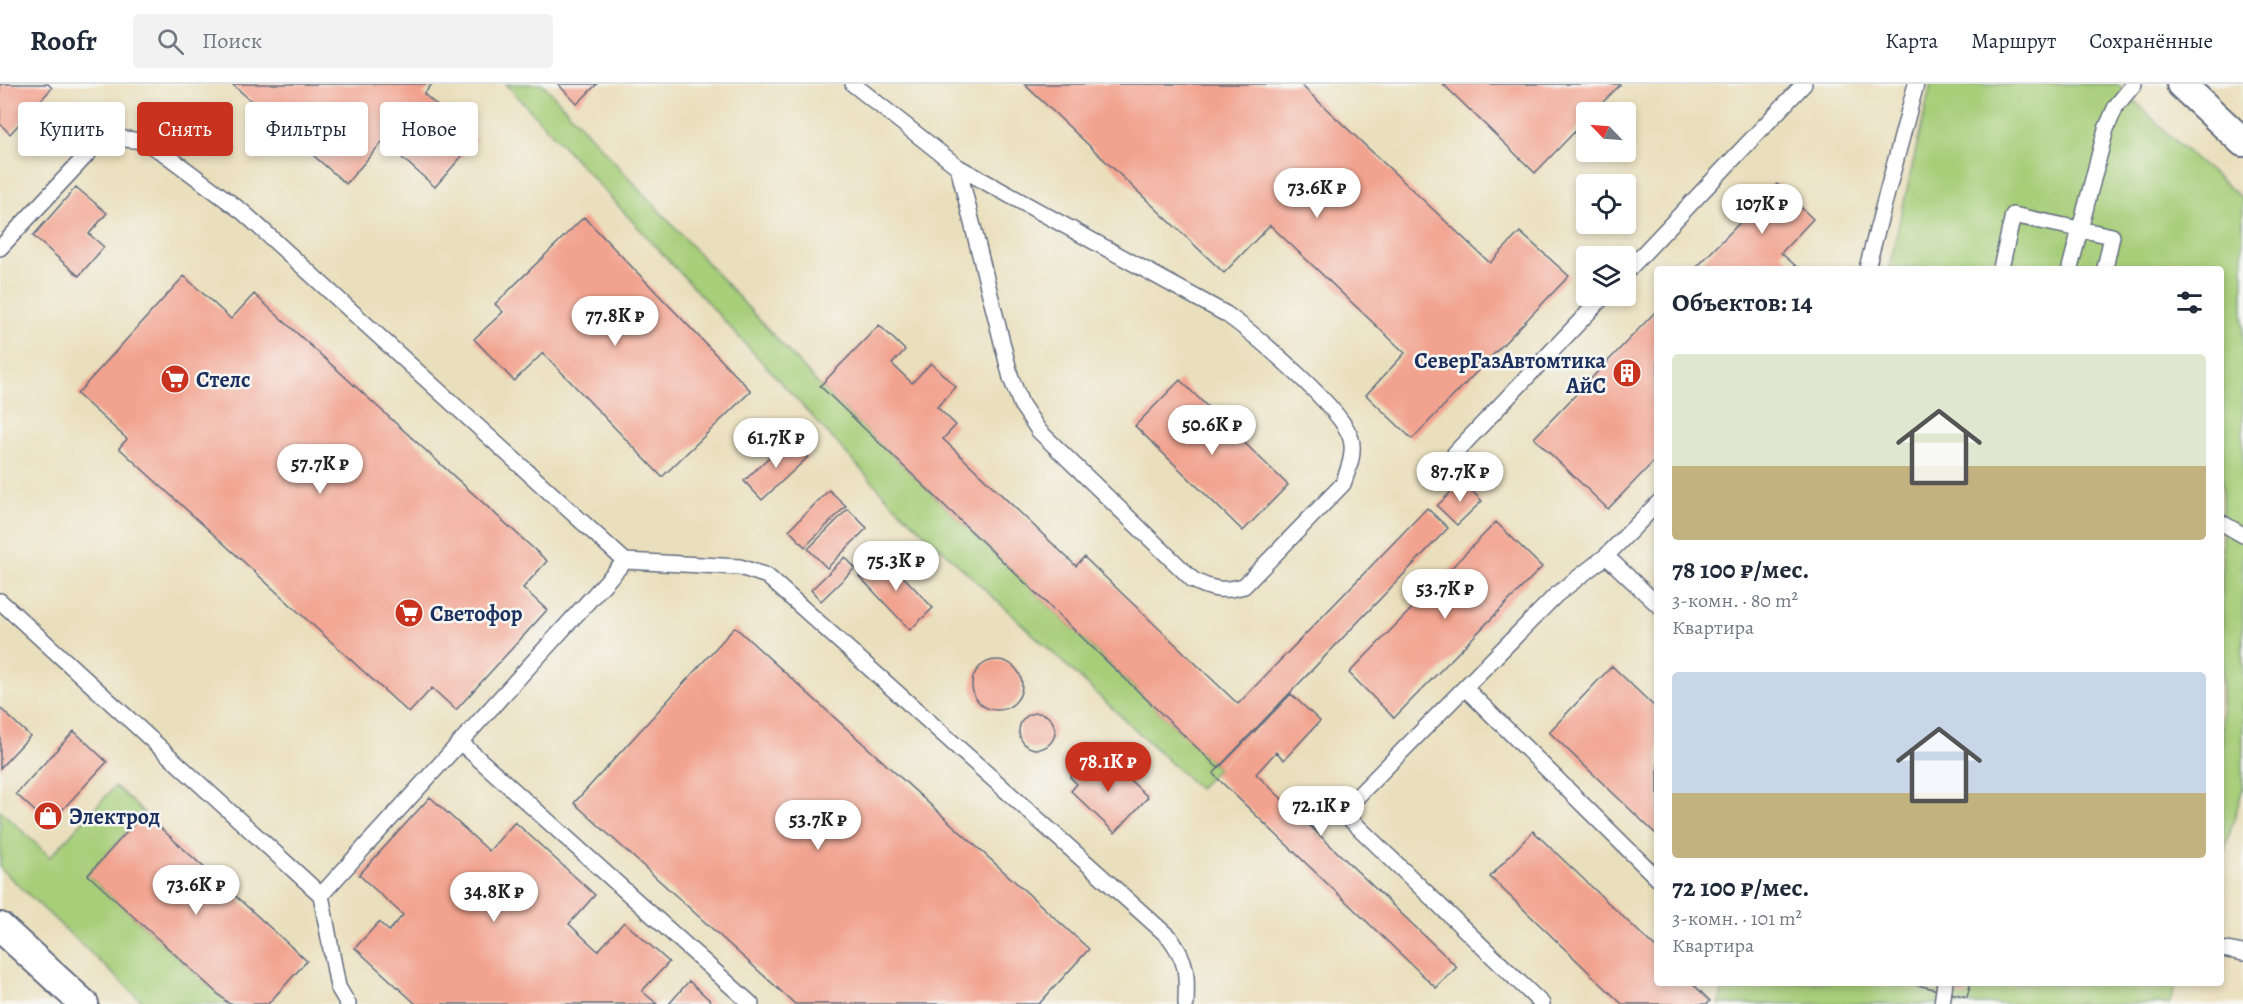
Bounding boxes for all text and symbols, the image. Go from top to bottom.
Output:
search box [133,14,553,68]
text: Roofr [30,22,97,60]
icon: search [154,25,187,58]
text: Поиск [202,26,262,56]
text: Карта [1885,27,1938,55]
text: Маршрут [1971,27,2056,55]
text: Сохранённые [2089,27,2213,55]
chip: Купить [18,102,125,156]
chip: Снять [137,102,233,156]
chip: Фильтры [245,102,368,156]
chip: Новое [380,102,478,156]
north arrow [1576,102,1636,162]
map controls [1576,102,1636,306]
pin: 73.6K ₽ [1262,168,1372,219]
text: 73.6K ₽ [1288,174,1346,201]
button: locate [1576,174,1636,234]
pin: 107K ₽ [1713,184,1811,235]
text: 107K ₽ [1736,190,1788,217]
button: layers [1576,246,1636,306]
text: Объектов: 14 [1672,285,1813,320]
icon: filters [2173,286,2206,319]
pin: 77.8K ₽ [560,296,670,347]
text: 77.8K ₽ [586,302,644,329]
place label: СеверГазАвтомтика АйС [1414,346,1607,401]
building icon: СеверГазАвтомтика АйС [1611,357,1643,389]
supermarket icon: Стелс [159,363,191,395]
place label: Стелс [196,365,251,395]
icon: home [1885,393,1993,501]
pin: 50.6K ₽ [1157,405,1267,456]
text: 50.6K ₽ [1182,411,1242,438]
pin: 61.7K ₽ [721,418,831,469]
text: 61.7K ₽ [747,424,805,451]
pin: 57.7K ₽ [265,444,375,495]
text: 57.7K ₽ [291,450,349,477]
pin: 87.7K ₽ [1405,452,1515,503]
text: 87.7K ₽ [1431,458,1489,485]
pin: 75.3K ₽ [841,541,951,592]
text: 75.3K ₽ [867,547,925,574]
text: 78 100 ₽/мес. [1672,552,1809,587]
pin: 53.7K ₽ [1390,569,1500,620]
text: 53.7K ₽ [1416,575,1474,602]
text: 3-комн. · 80 m² [1672,587,1798,614]
supermarket icon: Светофор [393,597,425,629]
place label: Светофор [430,599,523,629]
text: Квартира [1672,614,1754,641]
icon: home [1885,711,1993,819]
pin: 78.1K ₽ [1053,742,1163,793]
text: 78.1K ₽ [1079,748,1137,775]
pin: 72.1K ₽ [1266,786,1376,837]
text: 72.1K ₽ [1292,792,1350,819]
shop icon: Электрод [32,800,64,832]
pin: 53.7K ₽ [763,800,873,851]
place label: Электрод [69,802,160,832]
text: 53.7K ₽ [789,806,847,833]
pin: 73.6K ₽ [141,865,251,916]
text: 72 100 ₽/мес. [1672,870,1809,905]
text: 73.6K ₽ [167,871,225,898]
pin: 34.8K ₽ [439,872,549,923]
text: 34.8K ₽ [464,878,524,905]
text: 3-комн. · 101 m² [1672,905,1802,932]
text: Квартира [1672,932,1754,959]

